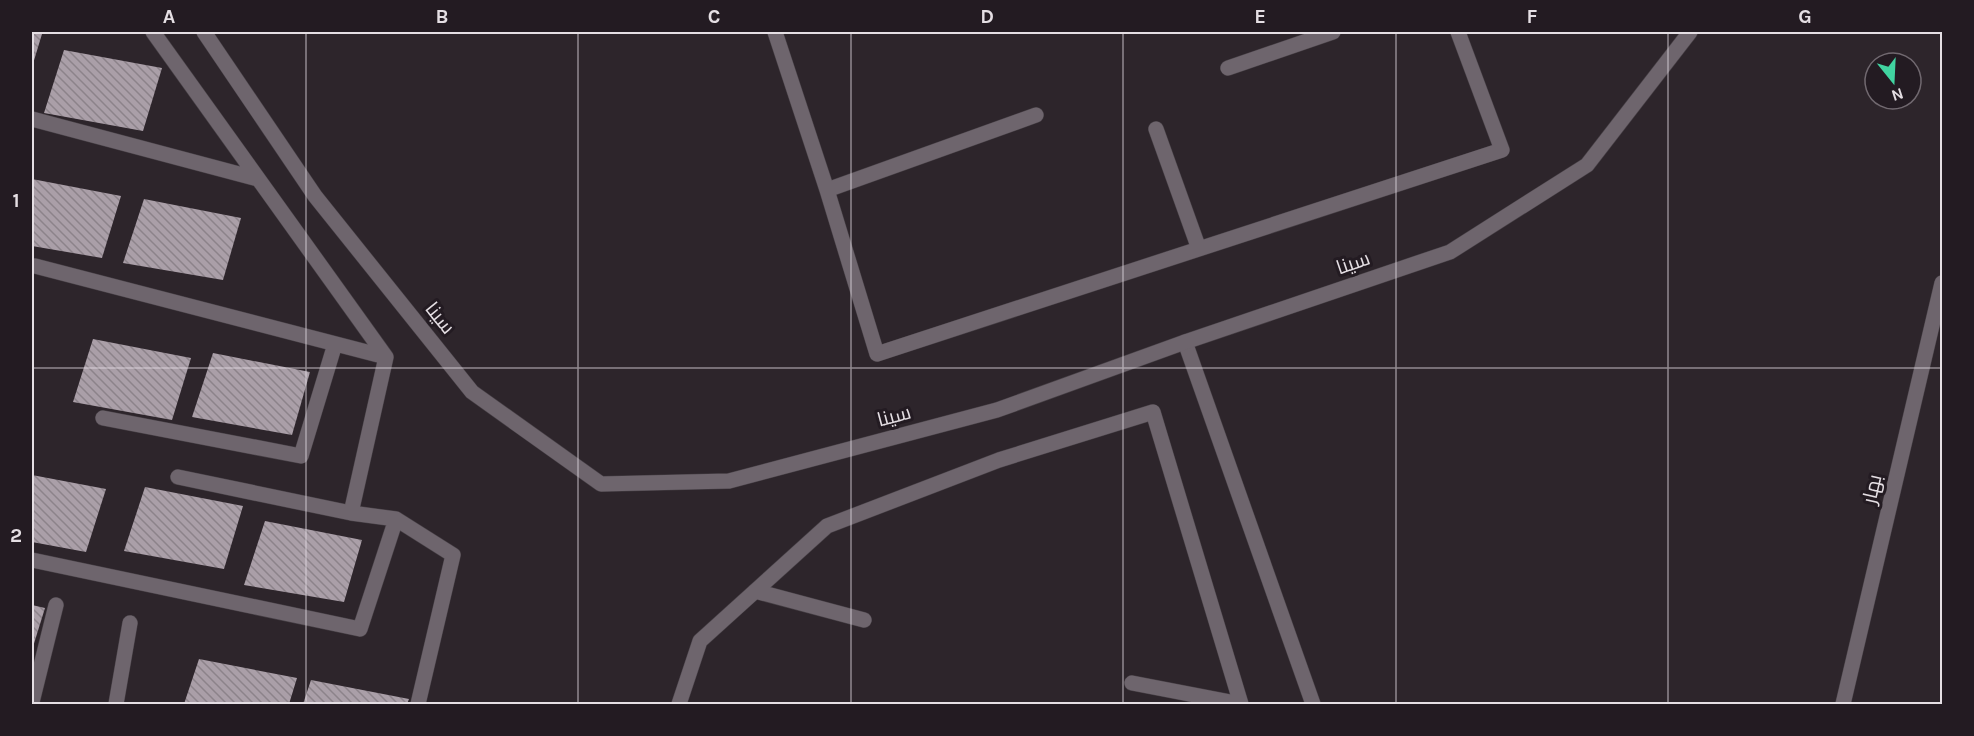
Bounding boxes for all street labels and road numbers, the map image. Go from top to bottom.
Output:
street label: سینا [1333,247,1373,279]
street label: سینا [420,297,460,339]
street label: سینا [875,400,913,432]
street label: بهار [1857,472,1888,507]

